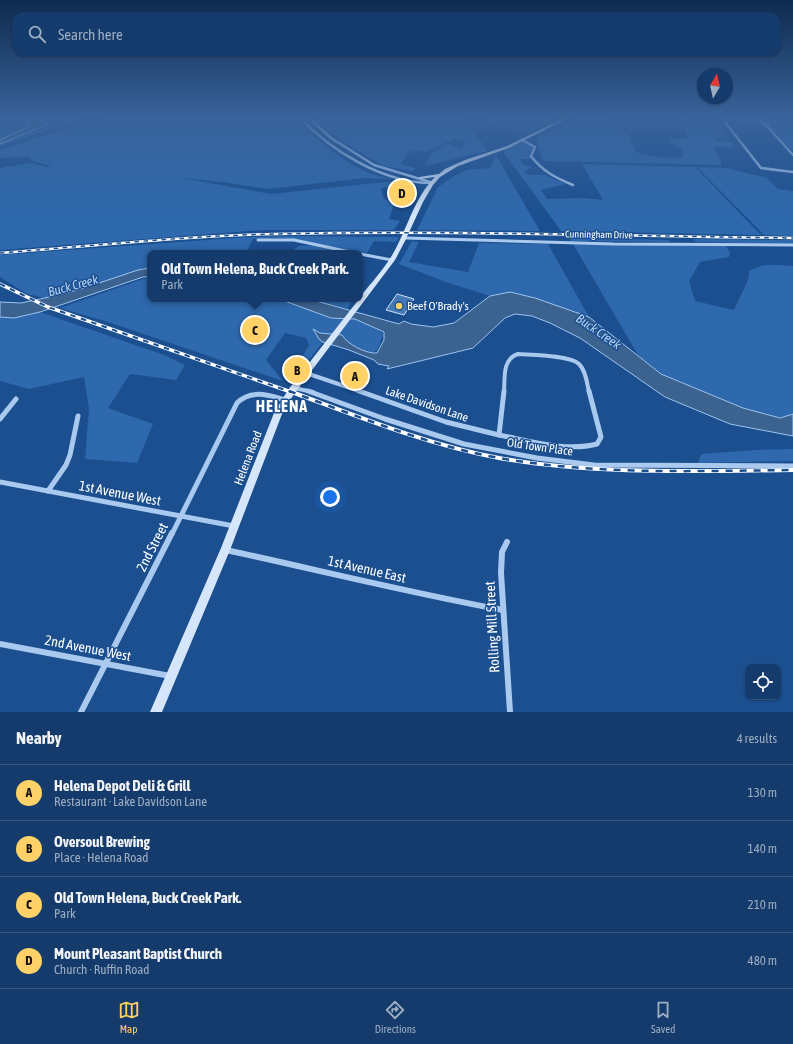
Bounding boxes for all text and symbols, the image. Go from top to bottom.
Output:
search box [12,12,781,56]
icon: search [26,23,48,45]
text: Search here [58,26,123,43]
north arrow [697,68,733,104]
pin: D [389,178,415,208]
street label: Cunningham Drive [565,228,634,241]
popup [147,250,363,302]
text: Old Town Helena, Buck Creek Park. [161,260,349,277]
water label: Buck Creek [46,272,100,299]
text: Park [161,277,183,292]
place label: Beef O'Brady's [407,299,469,313]
marker: Beef O'Brady's [394,301,404,311]
water label: Buck Creek [573,311,624,352]
pin: C [242,315,268,345]
pin: B [284,355,310,385]
pin: A [342,361,368,391]
street label: Lake Davidson Lane [384,383,470,425]
district label: HELENA [256,397,308,415]
street label: Helena Road [231,429,265,487]
street label: Old Town Place [506,435,574,459]
street label: 1st Avenue West [78,477,162,509]
your location [320,487,340,507]
street label: 2nd Street [133,520,171,574]
street label: 1st Avenue East [326,552,408,586]
street label: Rolling Mill Street [482,581,502,673]
street label: 2nd Avenue West [43,632,133,664]
map controls [745,664,781,700]
button: locate [745,664,781,700]
text: Nearby [16,728,62,748]
text: 4 results [737,731,777,746]
text: Helena Depot Deli & Grill [54,777,191,794]
text: A [26,785,32,800]
text: 130 m [748,785,777,800]
text: Restaurant · Lake Davidson Lane [54,794,207,809]
text: Oversoul Brewing [54,833,150,850]
text: B [26,841,32,856]
text: 140 m [748,841,777,856]
text: Place · Helena Road [54,850,149,865]
text: Old Town Helena, Buck Creek Park. [54,889,241,906]
text: C [26,897,32,912]
text: 210 m [748,897,777,912]
text: Park [54,906,76,921]
text: Mount Pleasant Baptist Church [54,945,222,962]
text: D [25,953,33,968]
text: 480 m [748,953,777,968]
text: Church · Ruffin Road [54,962,149,977]
tab: Map [118,999,140,1035]
tab: Directions [375,999,416,1035]
tab: Saved [651,999,675,1035]

